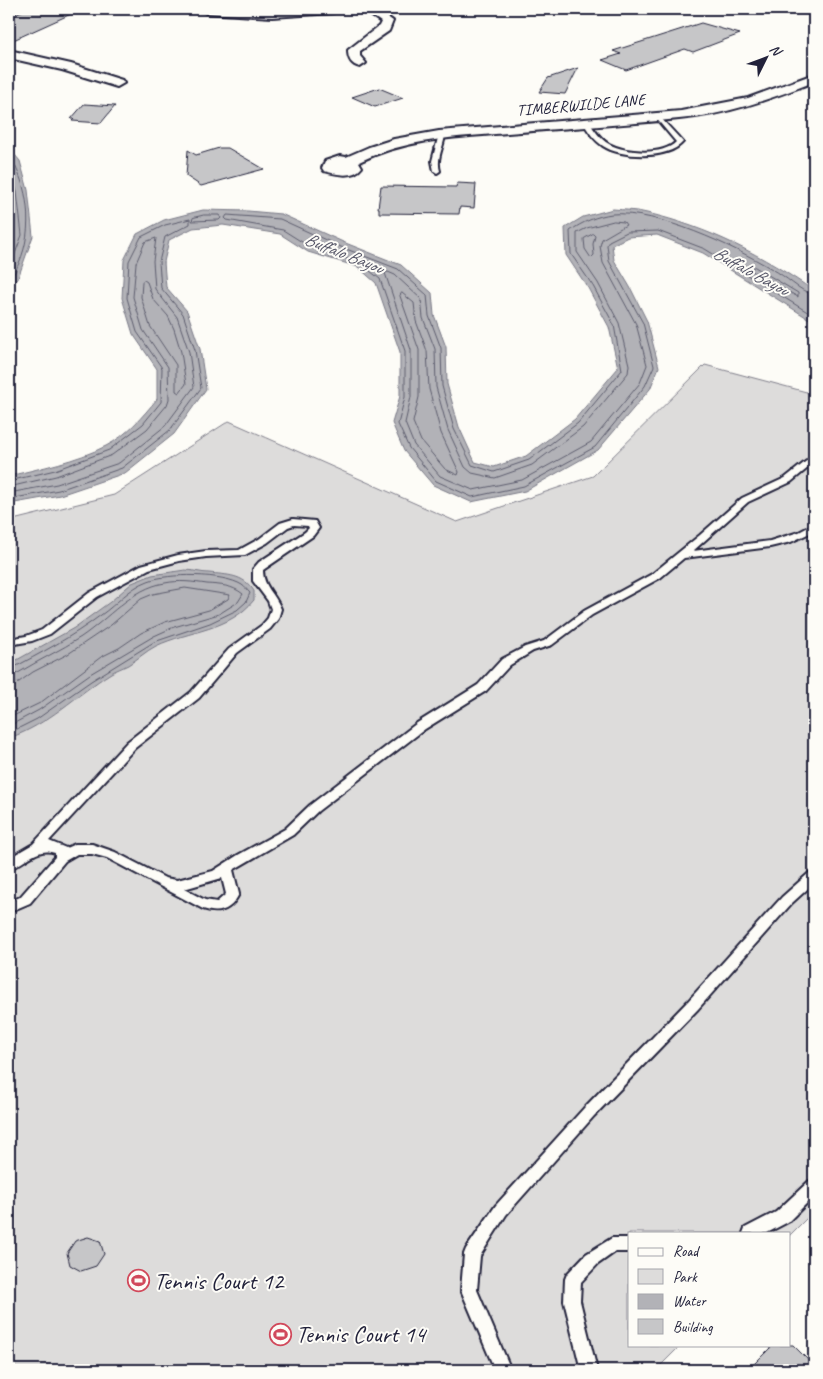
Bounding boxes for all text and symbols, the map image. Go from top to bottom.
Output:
north arrow [740,32,790,82]
text: N [766,41,786,60]
street label: TIMBERWILDE LANE [516,89,648,121]
water label: Buffalo Bayou [302,227,388,280]
water label: Buffalo Bayou [710,241,794,302]
legend [628,1232,790,1346]
text: Road [673,1242,700,1261]
place label: Tennis Court 12 [154,1266,286,1296]
text: Park [673,1268,698,1287]
sports icon: Tennis Court 12 [126,1269,150,1293]
text: Water [673,1292,707,1311]
text: Building [673,1318,713,1337]
place label: Tennis Court 14 [296,1319,428,1349]
sports icon: Tennis Court 14 [268,1322,292,1346]

